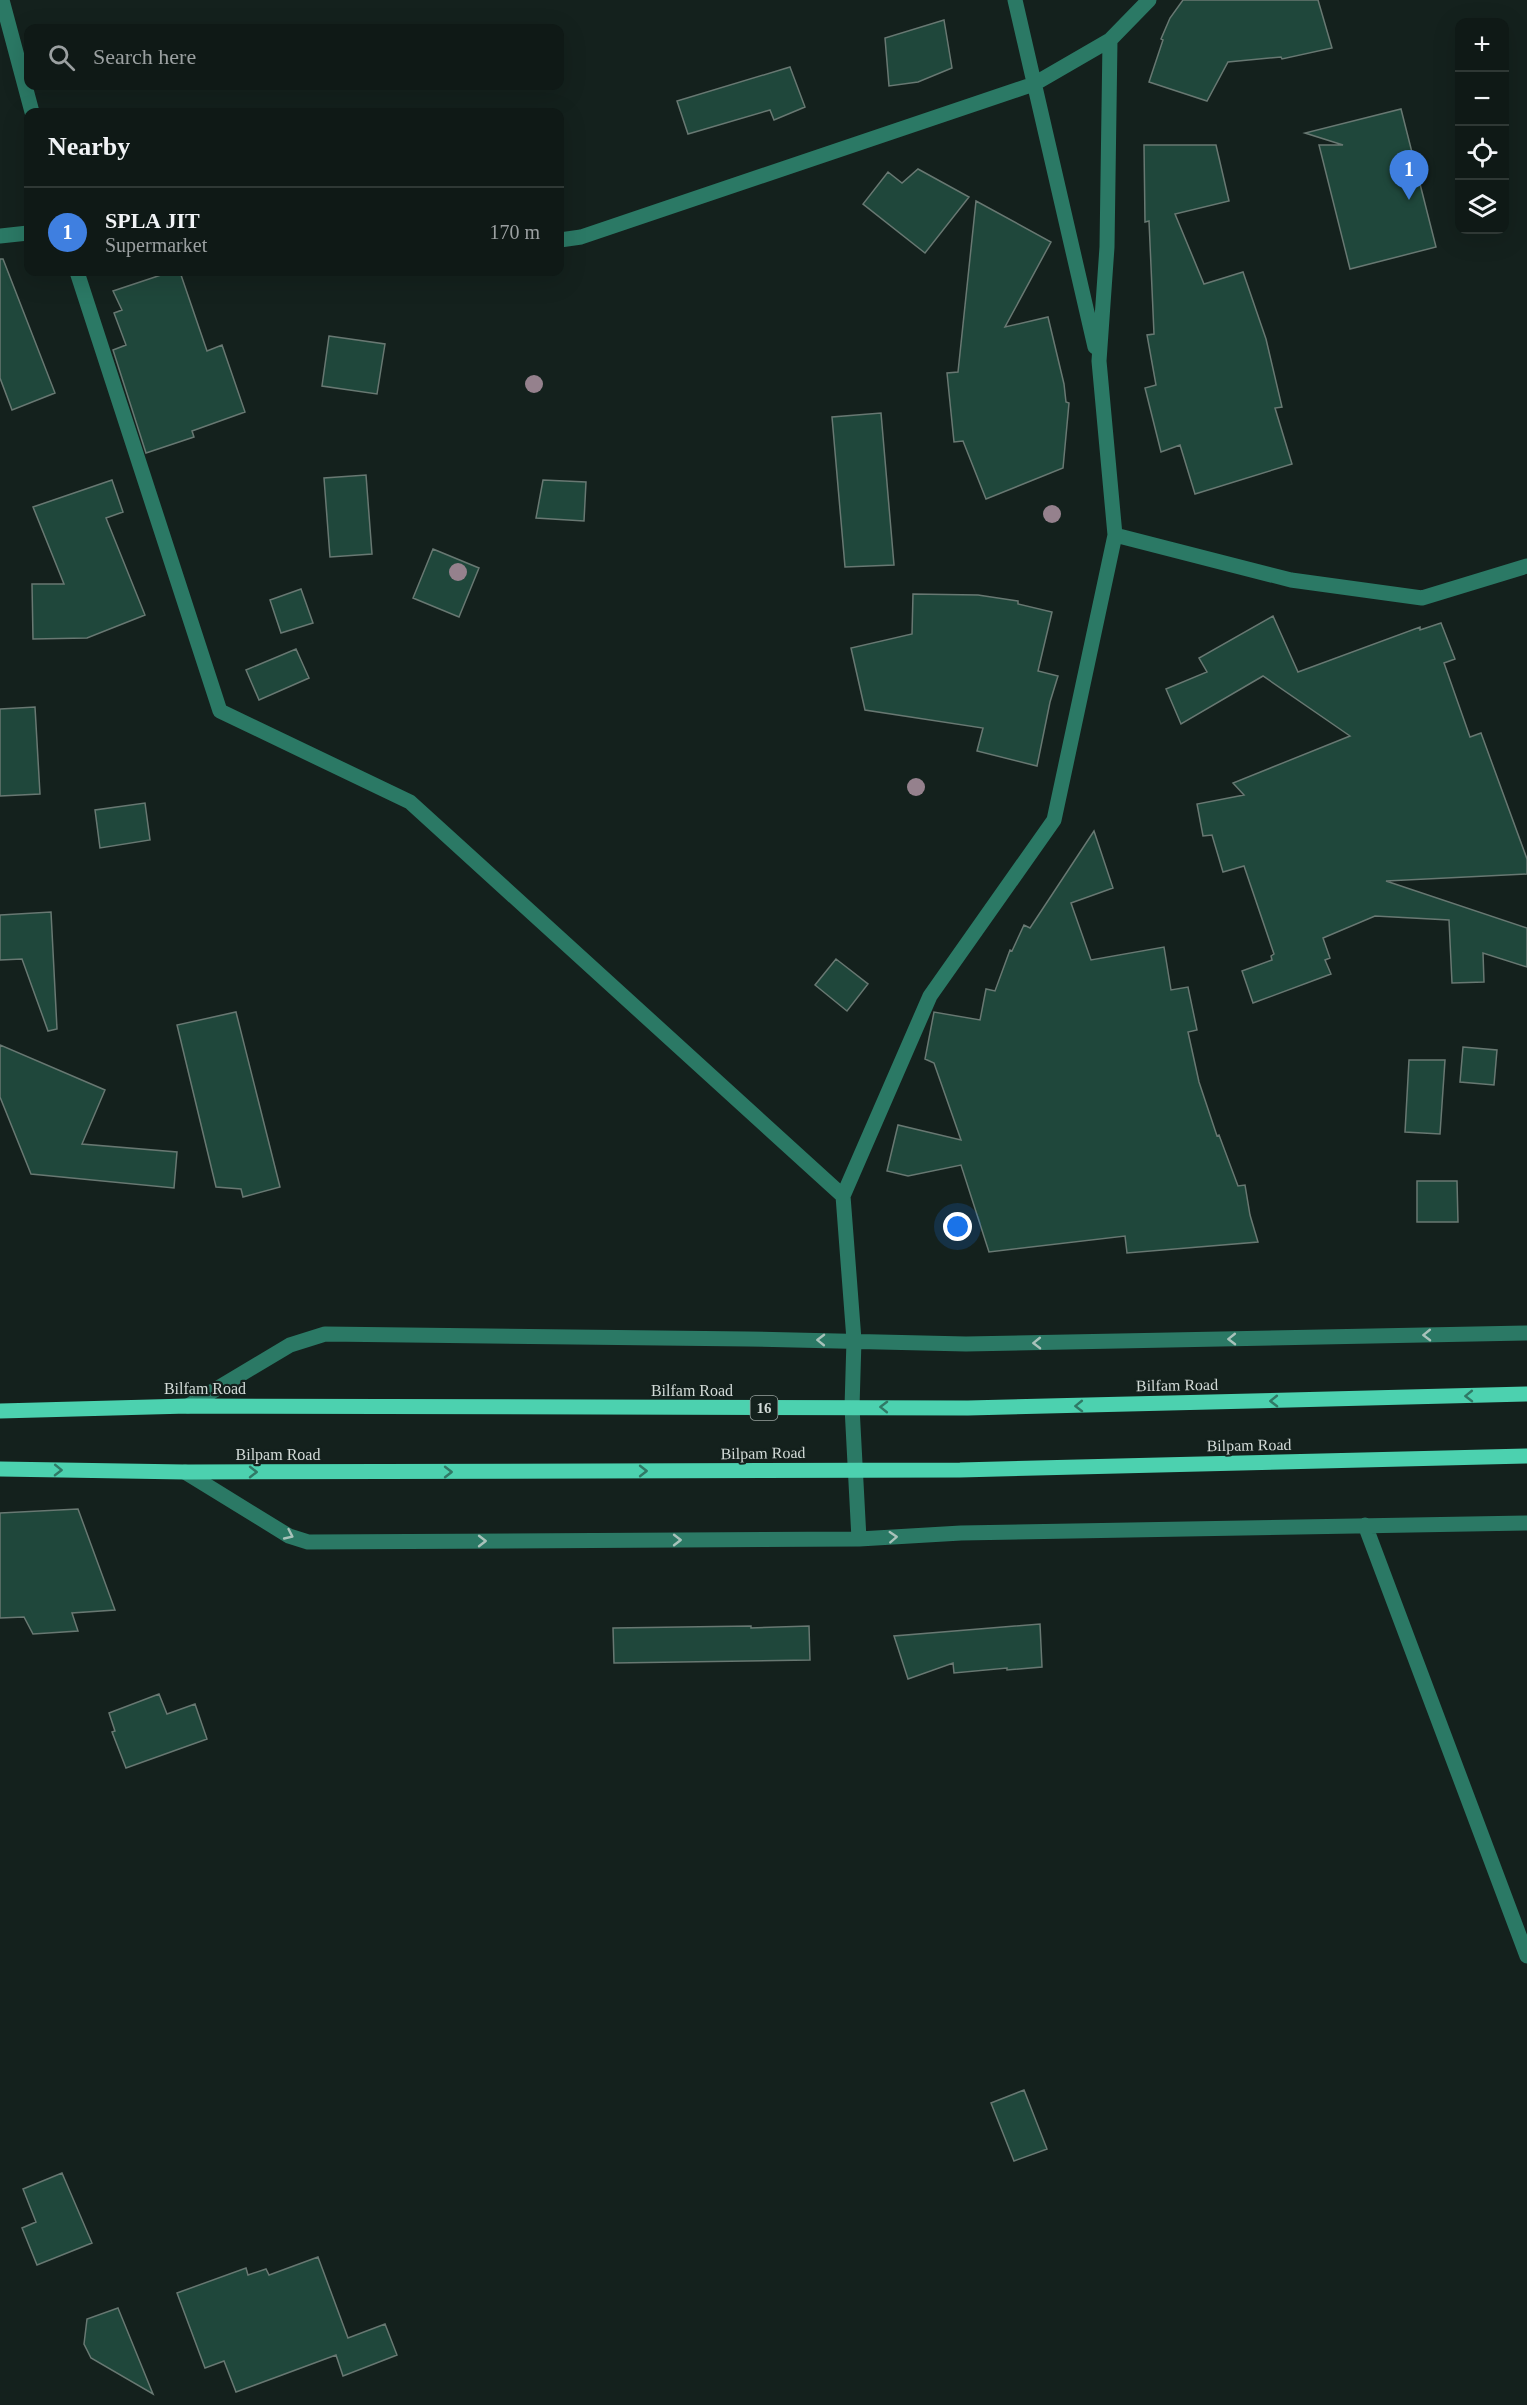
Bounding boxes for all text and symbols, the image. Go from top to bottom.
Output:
map controls [1455,18,1509,234]
button: + [1455,18,1509,72]
search box [24,24,564,90]
icon: search [45,41,78,74]
text: Search here [93,44,196,69]
button: − [1455,72,1509,126]
button: locate [1455,126,1509,180]
text: Nearby [48,132,130,161]
pin: 1 [1390,150,1428,200]
button: layers [1455,180,1509,234]
text: SPLA JIT [105,208,200,233]
text: 1 [63,221,73,243]
text: 170 m [489,221,540,243]
text: Supermarket [105,234,207,256]
your location [943,1212,972,1241]
one-way arrow [1422,1329,1431,1341]
one-way arrow [1227,1333,1236,1345]
one-way arrow [816,1334,825,1346]
one-way arrow [1032,1337,1041,1349]
street label: Bilfam Road [1136,1376,1218,1394]
street label: Bilfam Road [164,1380,246,1397]
street label: Bilfam Road [651,1382,733,1399]
one-way arrow [1464,1390,1473,1402]
one-way arrow [1269,1394,1278,1407]
road number: 16 [750,1396,777,1420]
one-way arrow [1074,1399,1083,1412]
one-way arrow [879,1401,888,1414]
street label: Bilpam Road [1206,1436,1292,1455]
street label: Bilpam Road [720,1444,806,1463]
street label: Bilpam Road [236,1446,320,1464]
one-way arrow [54,1463,63,1476]
one-way arrow [639,1465,648,1478]
one-way arrow [249,1466,258,1478]
one-way arrow [444,1466,453,1478]
one-way arrow [283,1527,294,1539]
one-way arrow [889,1530,898,1543]
one-way arrow [673,1534,682,1546]
one-way arrow [478,1535,487,1547]

